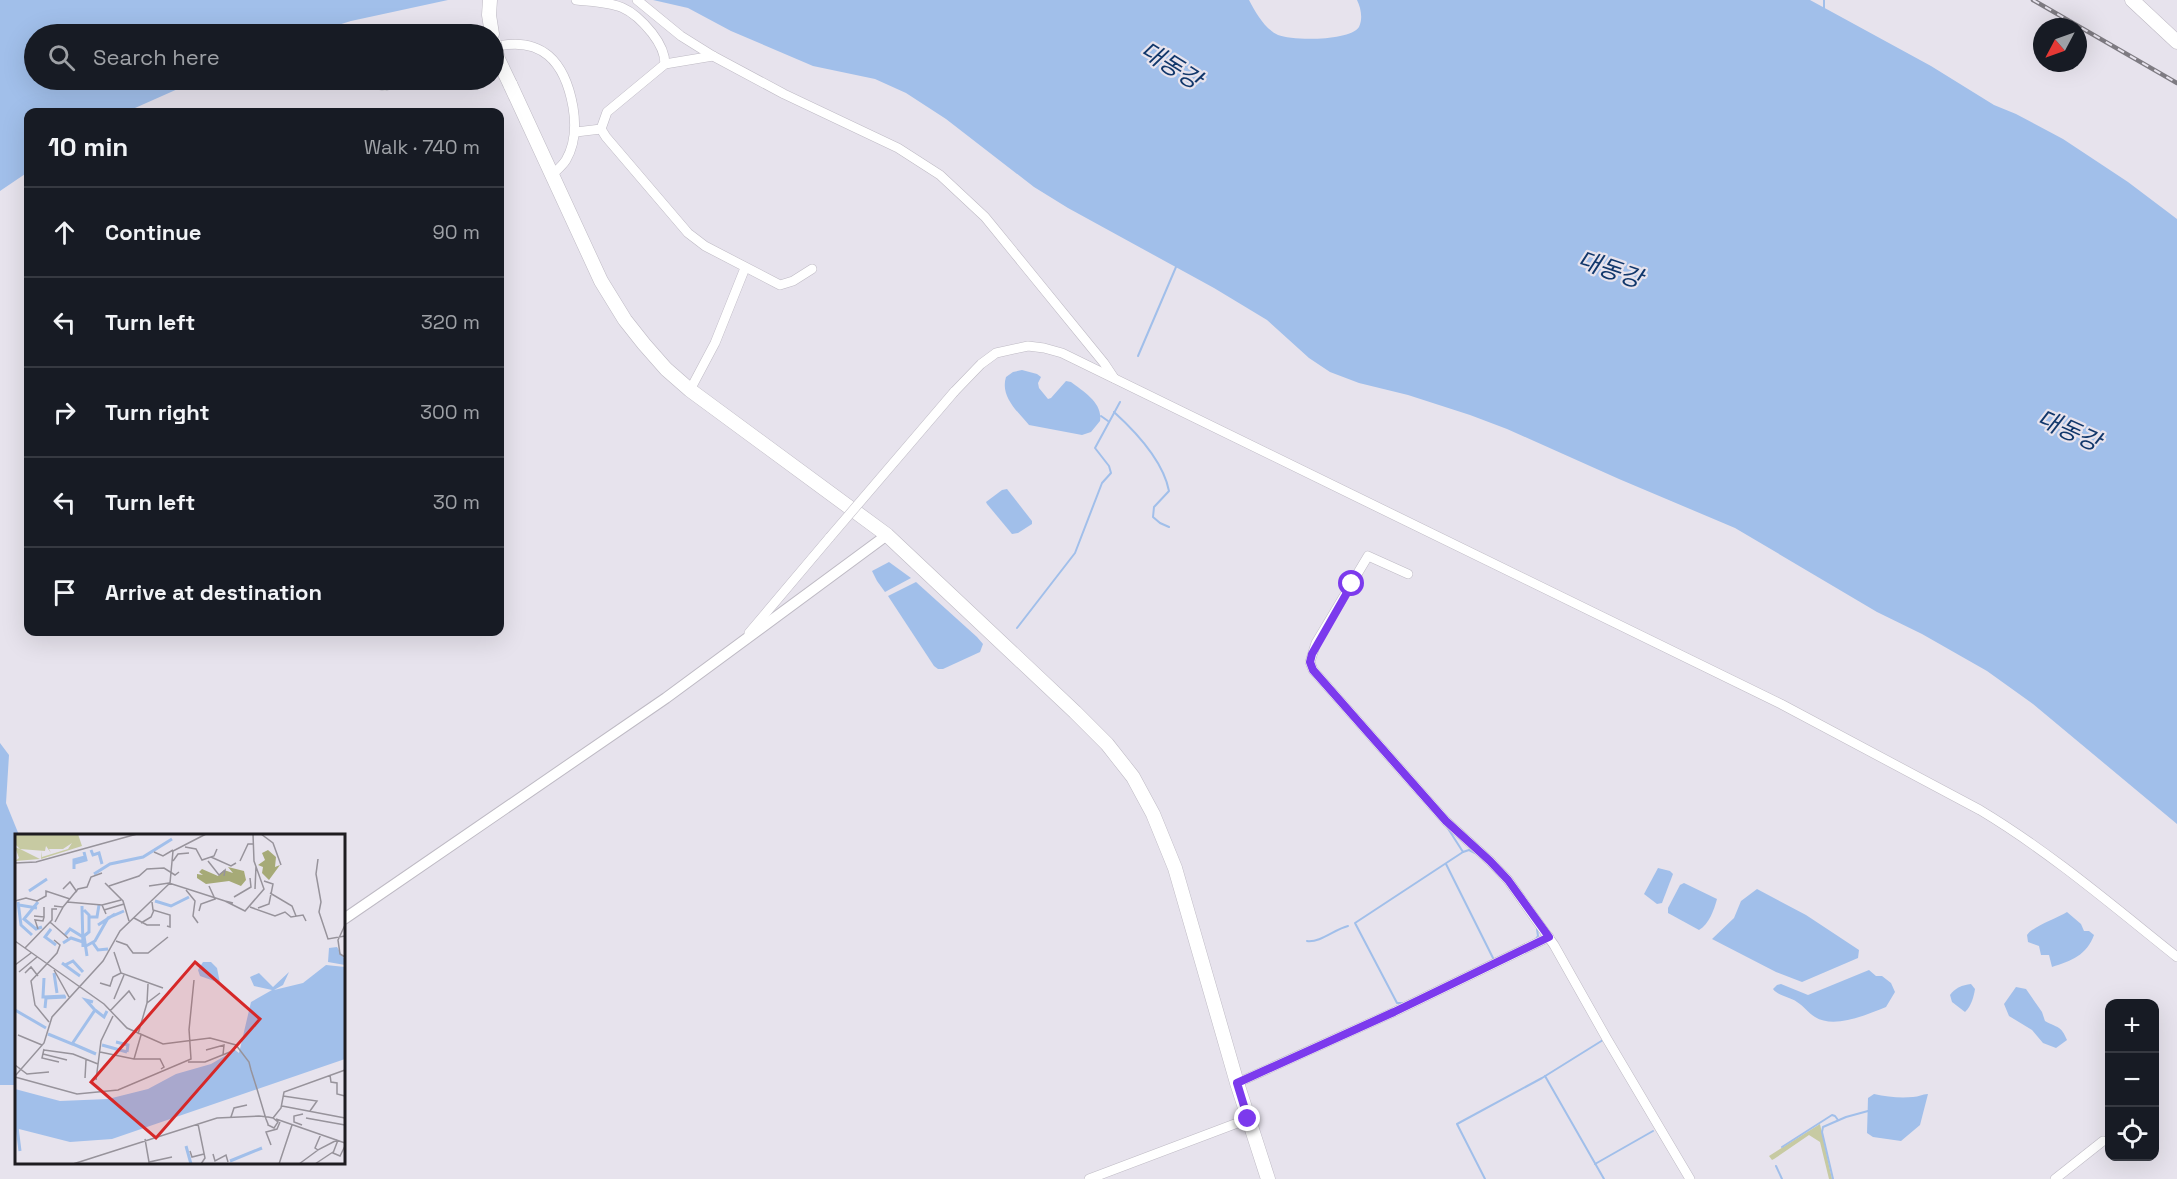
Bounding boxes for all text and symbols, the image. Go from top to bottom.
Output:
north arrow [2033,18,2087,72]
search box [24,24,504,90]
water label: 대동강 [1135,34,1210,97]
icon: search [45,41,78,74]
text: Search here [93,43,220,71]
text: 10 min [48,130,128,164]
text: Walk · 740 m [364,134,480,160]
icon: ahead [48,216,81,249]
text: Continue [105,218,201,246]
text: 90 m [433,219,480,245]
water label: 대동강 [1574,244,1649,295]
icon: left [48,306,81,339]
text: Turn left [105,308,195,336]
text: 320 m [421,309,480,335]
icon: right [48,396,81,429]
text: Turn right [105,398,210,426]
text: 300 m [420,399,480,425]
water label: 대동강 [2032,402,2108,459]
icon: left [48,486,81,519]
text: Turn left [105,488,195,516]
text: 30 m [433,489,480,515]
route start [1338,570,1364,596]
icon: arrive [48,576,81,609]
text: Arrive at destination [105,578,322,606]
inset map [15,834,345,1164]
map controls [2105,999,2159,1161]
button: + [2105,999,2159,1053]
button: − [2105,1053,2159,1107]
route end [1234,1105,1260,1131]
button: locate [2105,1107,2159,1161]

